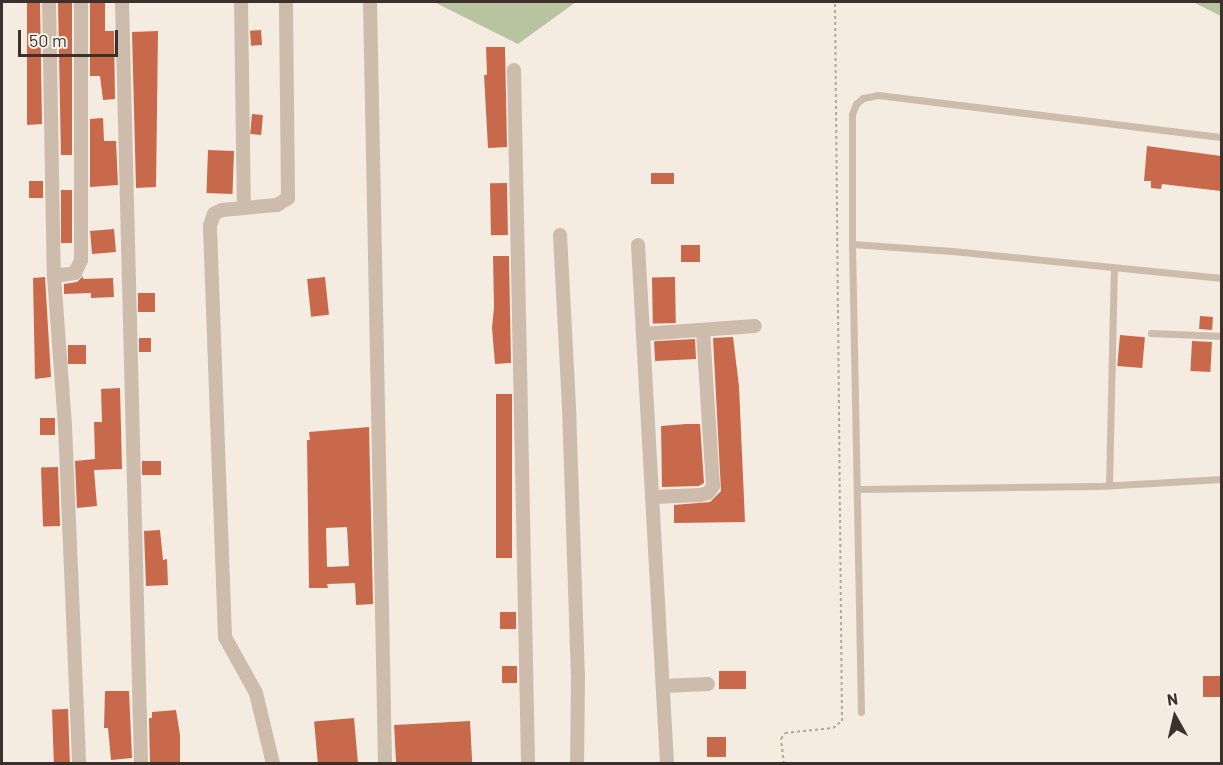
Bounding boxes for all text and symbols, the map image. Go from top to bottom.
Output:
scale bar [21,18,122,56]
text: 50 m [29,29,67,51]
north arrow [1145,687,1205,747]
text: N [1166,689,1179,709]

